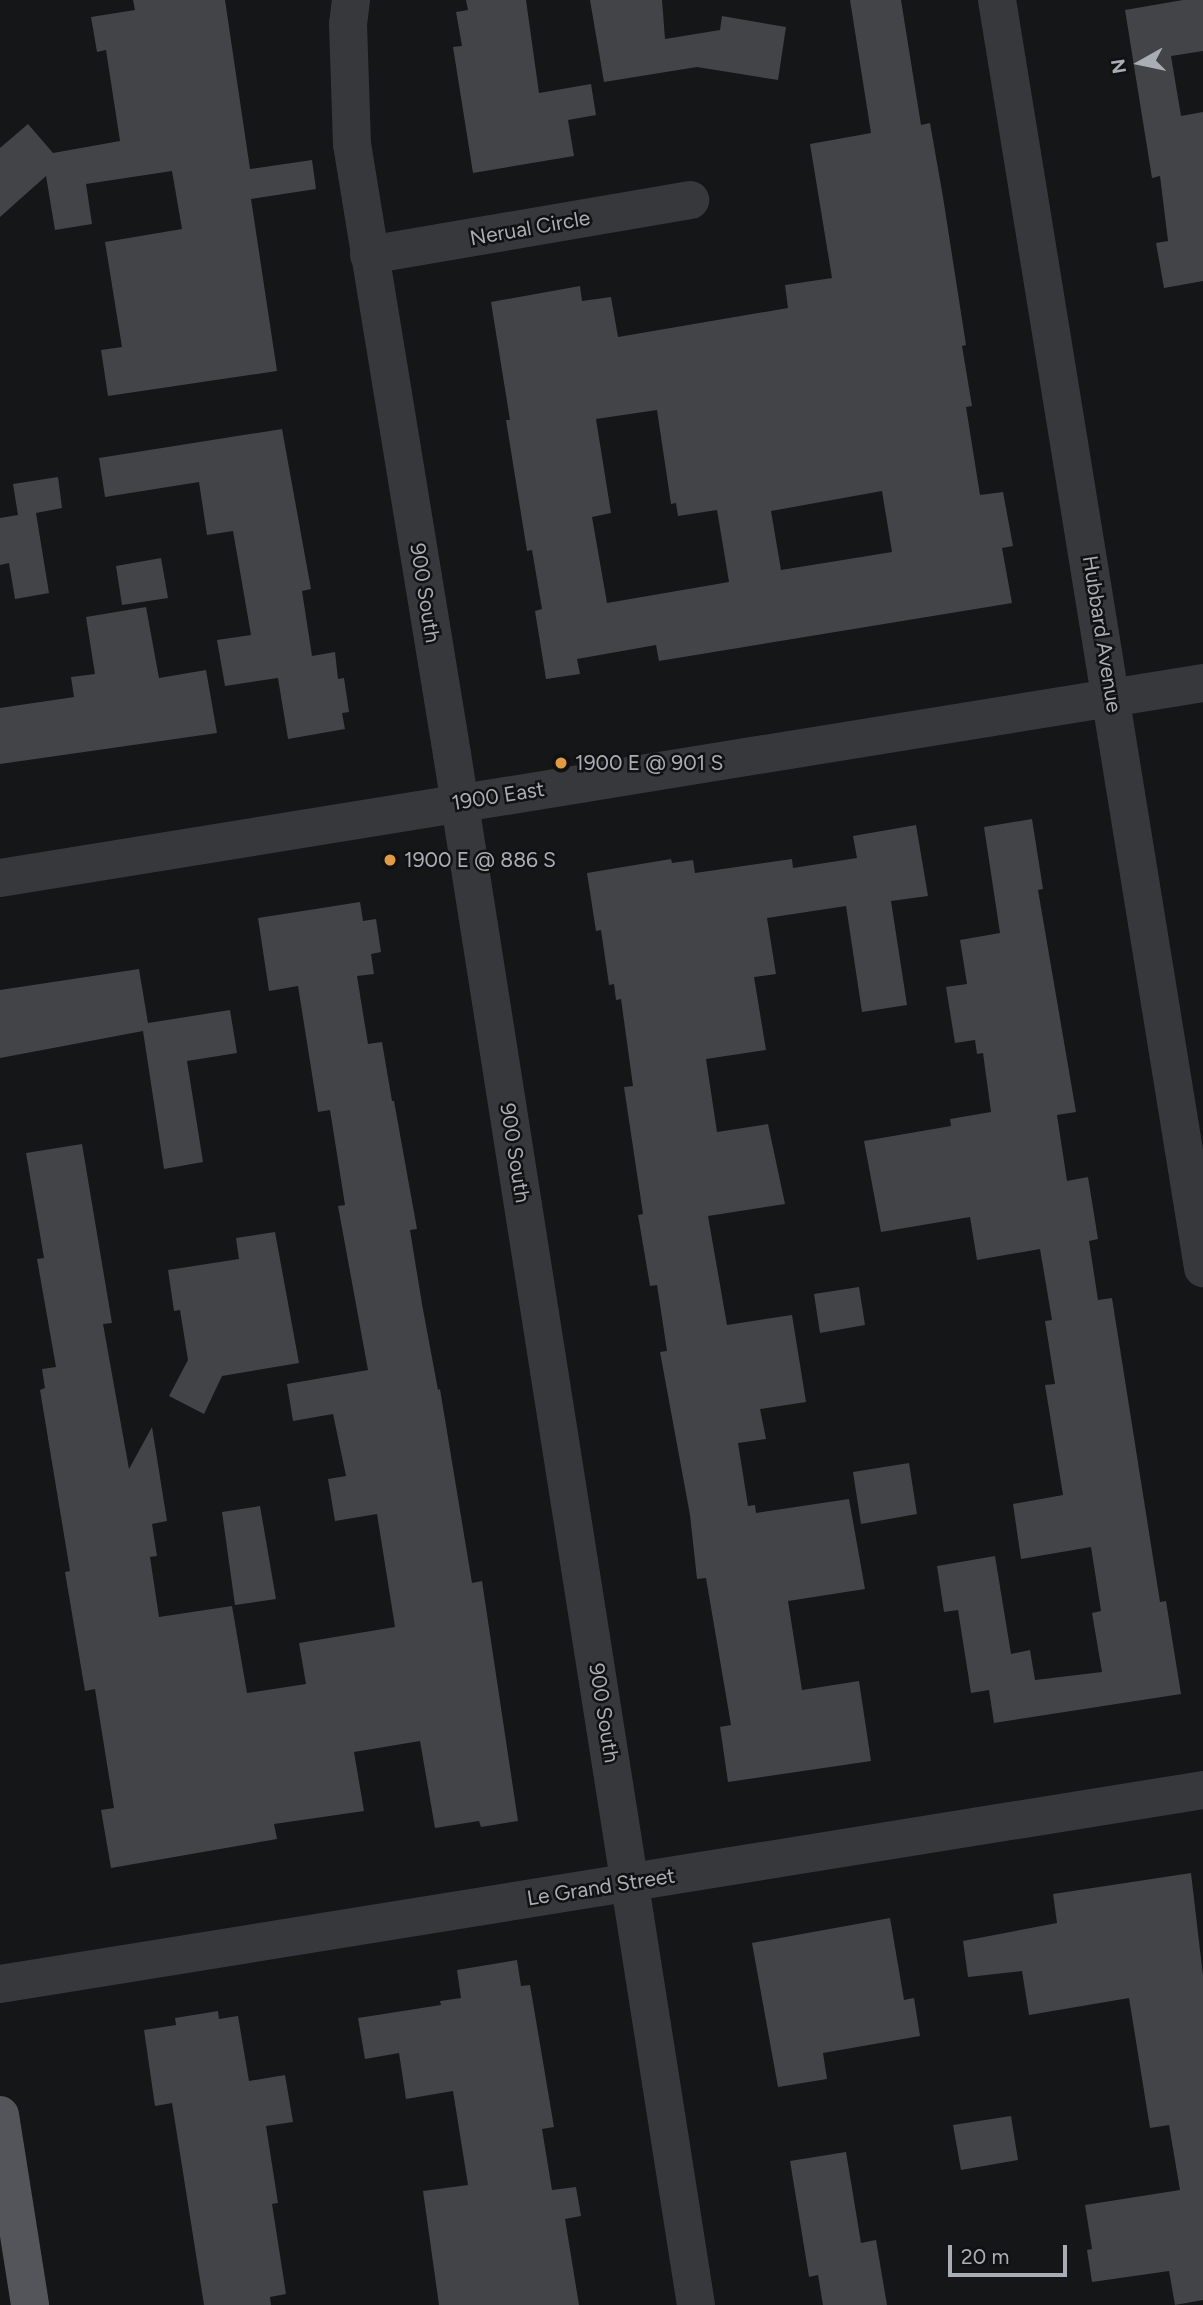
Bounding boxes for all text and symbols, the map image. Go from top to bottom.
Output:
north arrow [1105,28,1175,98]
text: N [1106,57,1131,75]
street label: Nerual Circle [468,205,592,251]
street label: 900 South [405,541,445,645]
street label: Hubbard Avenue [1077,554,1127,714]
place label: 1900 E @ 901 S [575,750,723,776]
marker: 1900 E @ 901 S [553,755,569,771]
street label: 1900 East [450,776,546,816]
place label: 1900 E @ 886 S [404,847,556,873]
marker: 1900 E @ 886 S [382,852,398,868]
street label: 900 South [495,1101,535,1205]
street label: 900 South [584,1661,624,1765]
street label: Le Grand Street [525,1863,677,1911]
scale bar [951,2232,1070,2276]
text: 20 m [961,2244,1009,2269]

